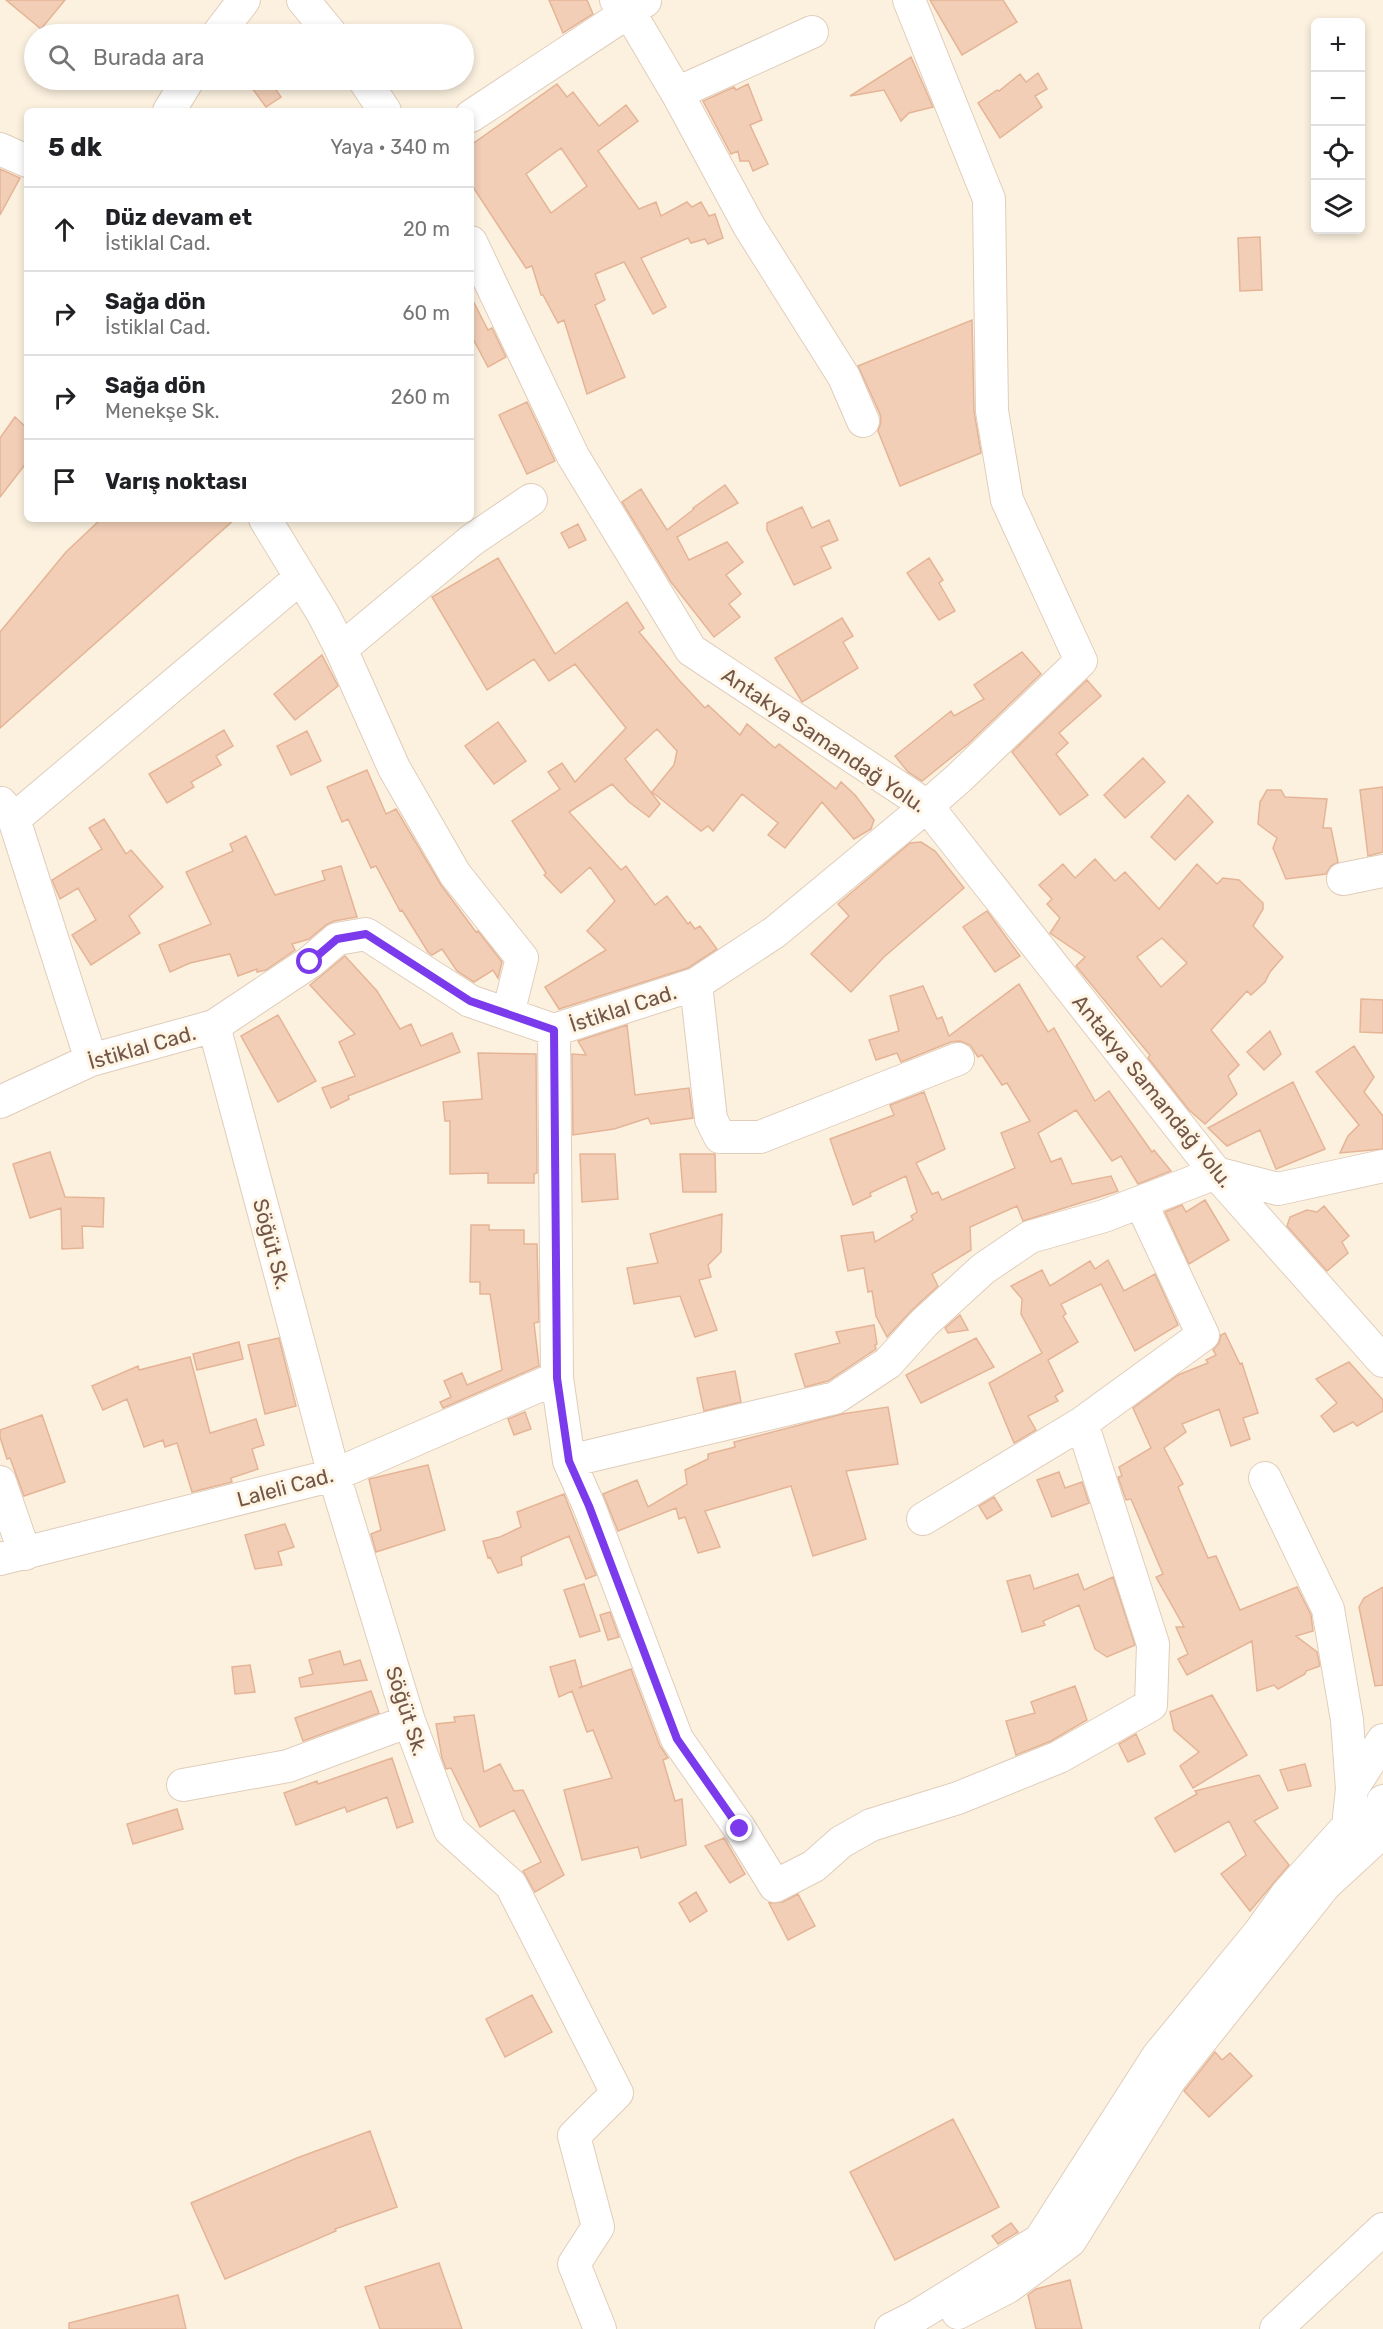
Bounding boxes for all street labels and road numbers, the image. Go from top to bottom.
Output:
street label: Antakya Samandağ Yolu. [717,662,931,818]
street label: İstiklal Cad. [566,979,680,1037]
street label: Antakya Samandağ Yolu. [1067,990,1239,1192]
street label: İstiklal Cad. [85,1020,199,1074]
street label: Söğüt Sk. [248,1196,296,1292]
street label: Laleli Cad. [234,1462,336,1512]
street label: Söğüt Sk. [381,1663,433,1759]

